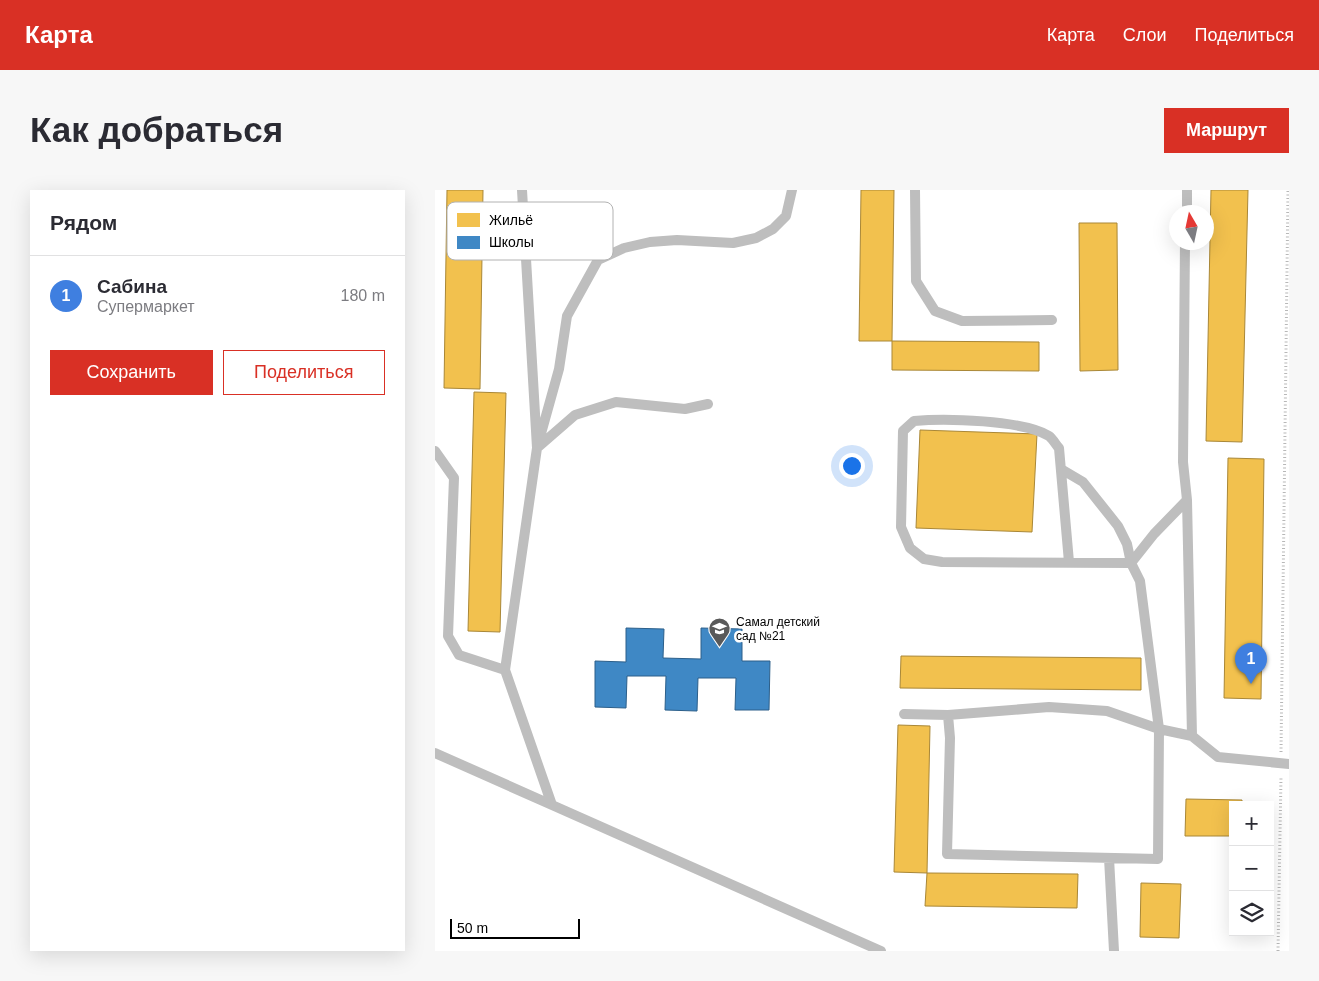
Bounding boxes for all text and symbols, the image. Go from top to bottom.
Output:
text: Карта [25,21,93,48]
text: Карта [1047,25,1095,45]
text: Слои [1123,25,1167,45]
text: Поделиться [1195,25,1294,45]
button: Маршрут [1164,108,1289,153]
text: Как добраться [30,110,283,149]
legend [447,202,613,260]
north arrow [1169,205,1214,250]
text: Рядом [50,211,117,234]
text: Жильё [489,212,533,228]
text: Школы [489,234,534,250]
text: Сабина [97,276,167,297]
text: 1 [62,287,70,304]
text: 180 m [341,287,385,304]
text: Супермаркет [97,298,195,315]
button: Сохранить [50,350,213,395]
button: Поделиться [223,350,385,395]
your location [839,453,865,479]
place label: Самал детский сад №21 [736,615,820,643]
school or university icon: Самал детский сад №21 [708,617,732,648]
pin: 1 [1235,643,1267,684]
map controls [1229,801,1274,936]
button: + [1229,801,1274,846]
button: − [1229,846,1274,891]
button: layers [1229,891,1274,936]
scale bar [450,916,580,939]
text: 50 m [457,920,488,936]

